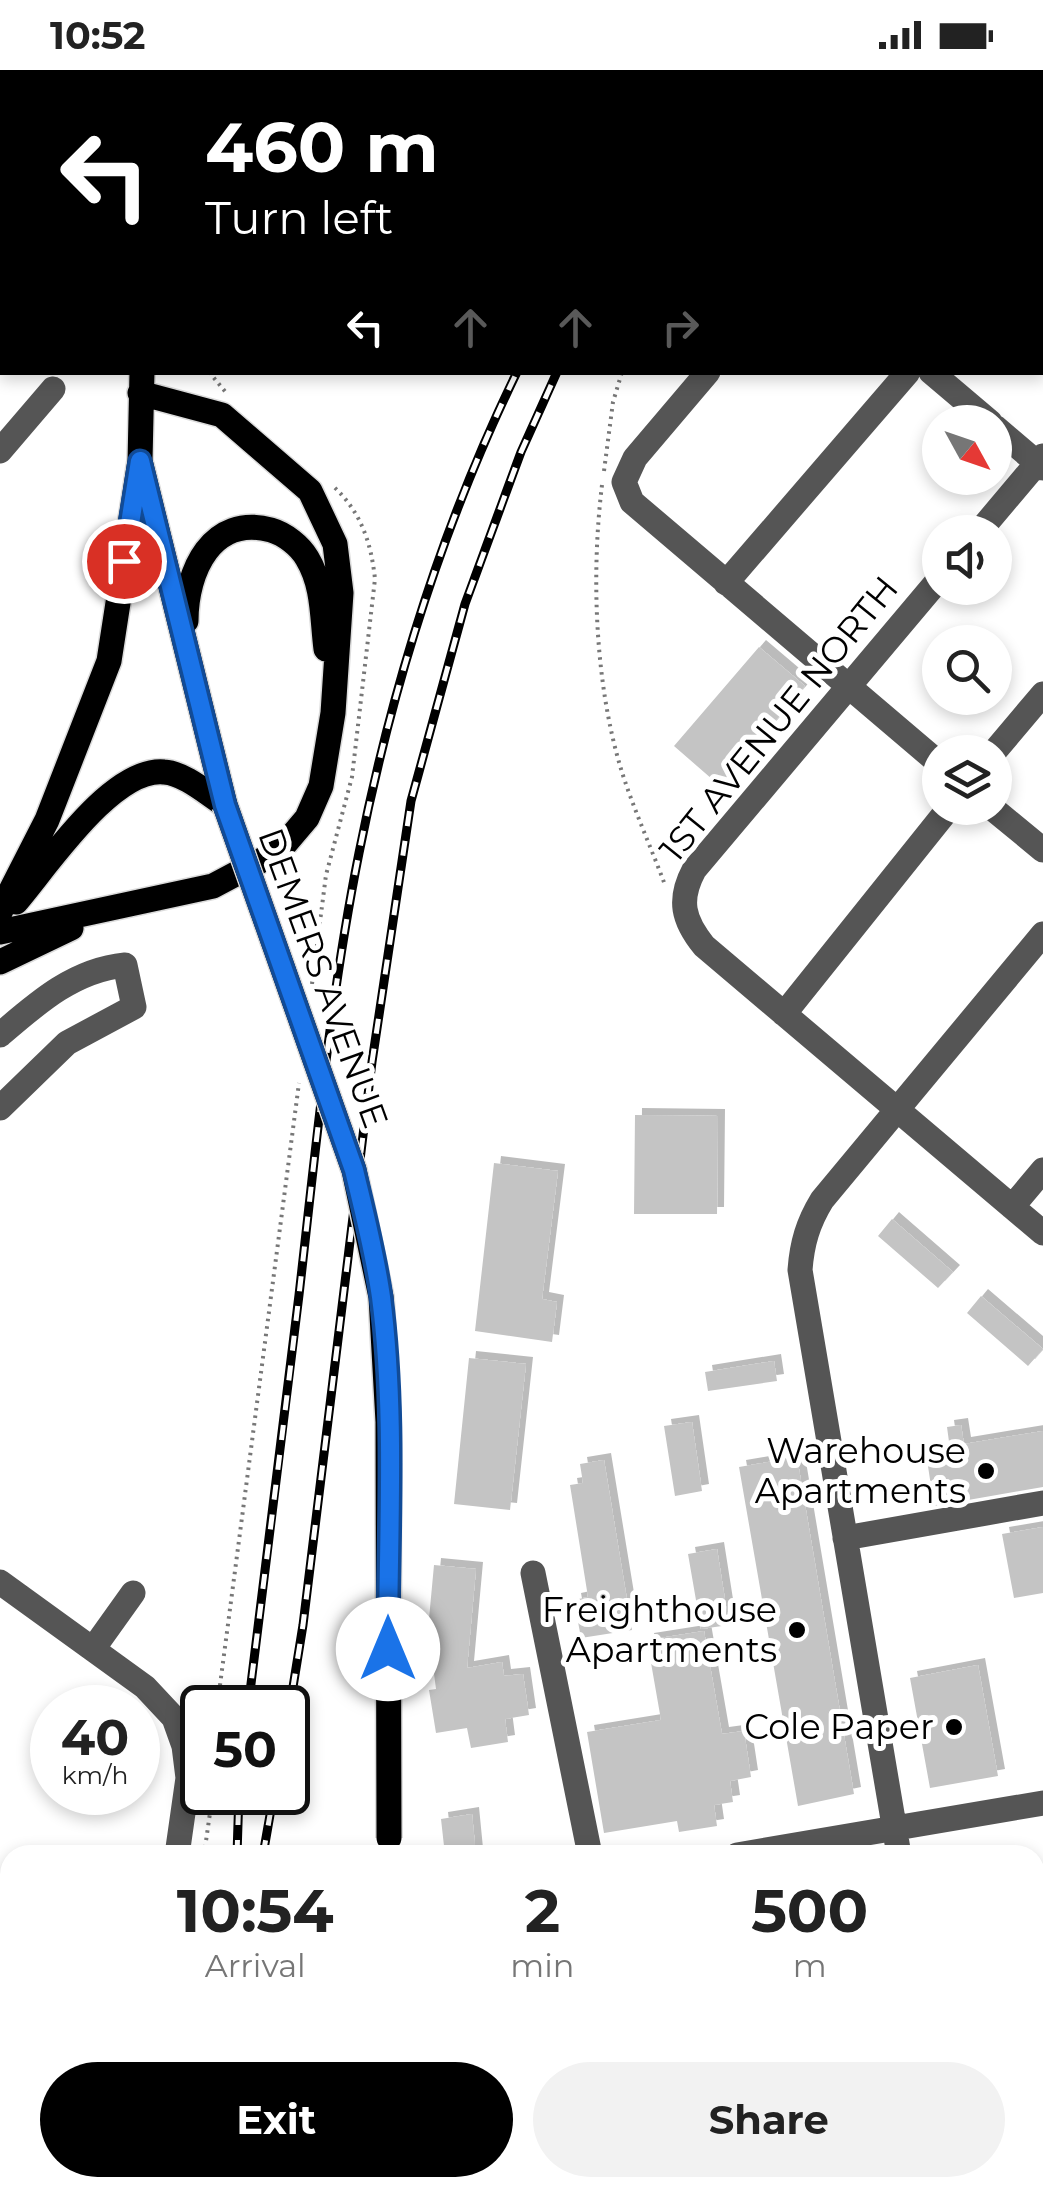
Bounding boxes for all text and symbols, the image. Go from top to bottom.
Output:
text: 10:52 [50,12,146,59]
text: 460 m [205,104,439,190]
icon: left [40,110,170,240]
text: Turn left [205,190,393,245]
icon: left [338,300,393,355]
icon: ahead [443,300,498,355]
icon: ahead [548,300,603,355]
icon: right [653,300,708,355]
north arrow [922,405,1012,495]
map controls [922,405,1012,825]
button: sound [922,515,1012,605]
pin [82,519,167,604]
icon: arrive [97,534,152,589]
street label: 1ST AVENUE NORTH [650,567,907,870]
button: search [922,625,1012,715]
button: layers [922,735,1012,825]
street label: DEMERS AVENUE [249,822,398,1134]
place label: Warehouse Apartments [755,1429,966,1512]
marker: Warehouse Apartments [975,1460,997,1482]
place label: Freighthouse Apartments [542,1588,777,1671]
position arrow [336,1597,440,1701]
marker: Freighthouse Apartments [786,1619,808,1641]
speed limit sign: 50 [180,1685,310,1815]
place label: Cole Paper [744,1705,934,1748]
text: 40 [61,1707,129,1768]
marker: Cole Paper [943,1716,965,1738]
text: km/h [62,1760,128,1790]
text: 10:54 [177,1874,334,1947]
text: 2 [525,1874,560,1947]
text: 500 [751,1874,868,1947]
text: Arrival [205,1946,306,1985]
text: min [510,1946,575,1985]
text: m [793,1946,827,1985]
button: Exit [40,2062,513,2177]
button: Share [533,2062,1005,2177]

